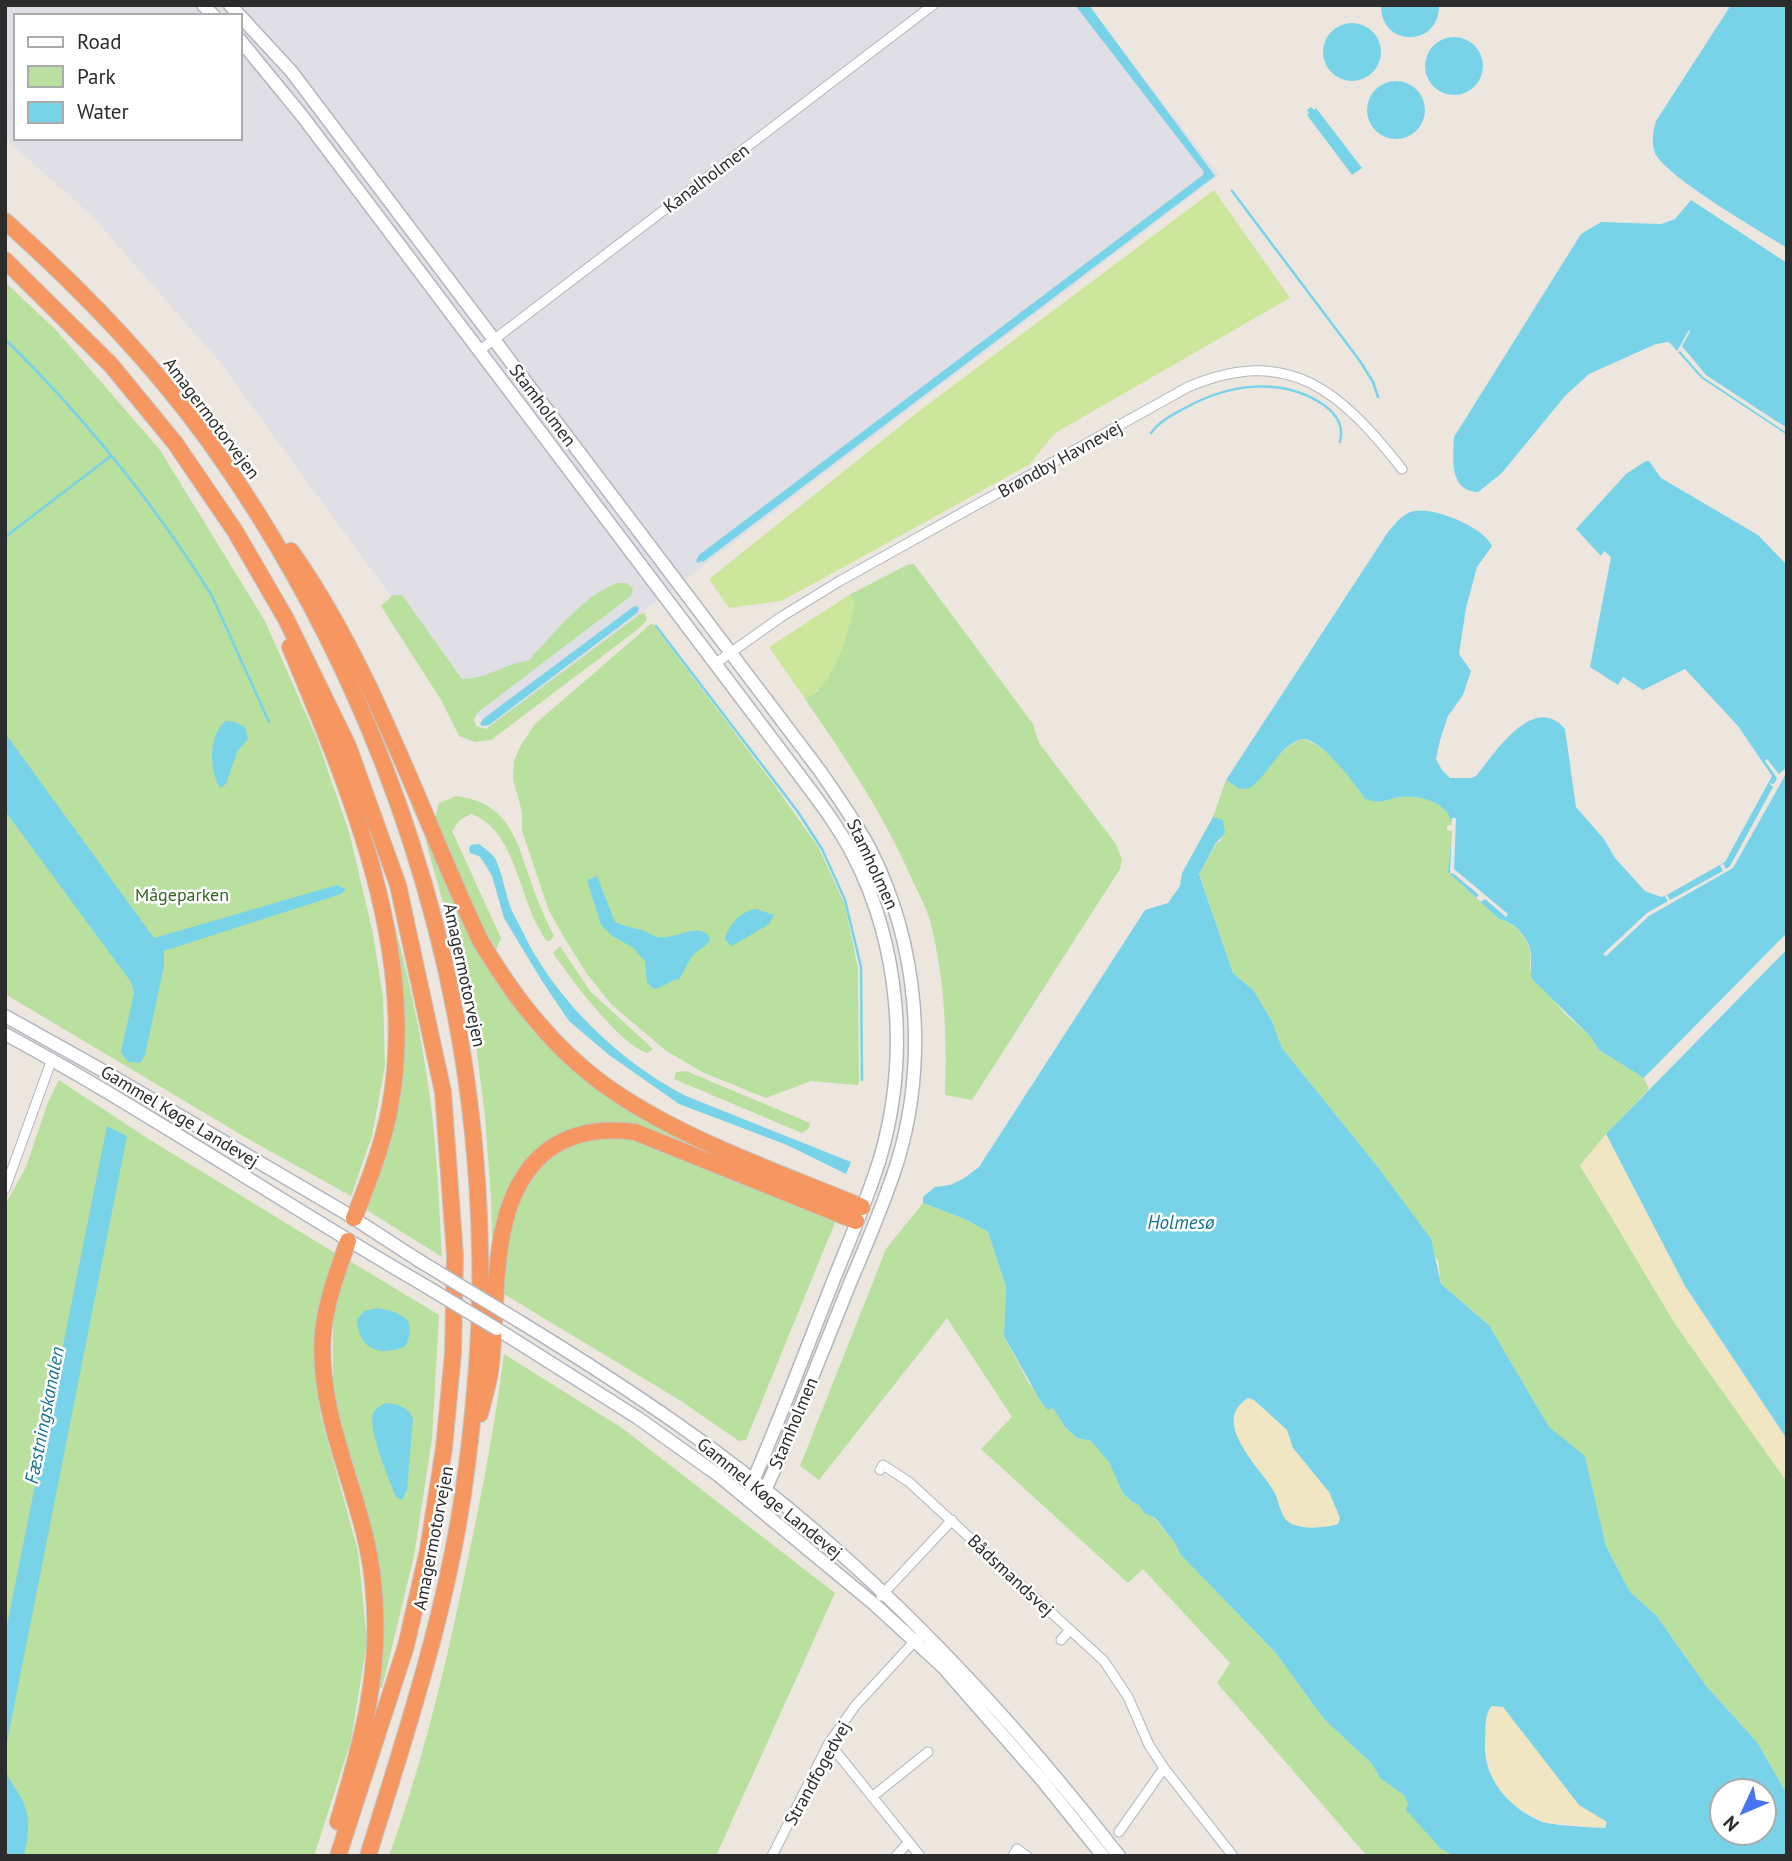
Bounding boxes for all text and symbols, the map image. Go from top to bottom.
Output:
legend [14,14,242,140]
text: Road [77,28,121,55]
text: Park [77,63,116,90]
text: Water [77,98,129,125]
street label: Kanalholmen [658,138,754,218]
street label: Amagermotorvejen [159,353,265,483]
street label: Stamholmen [504,359,582,451]
street label: Brøndby Havnevej [994,415,1126,503]
street label: Stamholmen [842,815,904,913]
park label: Mågeparken [135,883,229,906]
street label: Amagermotorvejen [439,901,491,1049]
street label: Gammel Køge Landevej [97,1060,263,1172]
water label: Holmesø [1147,1210,1215,1234]
water label: Fæstningskanalen [19,1344,69,1486]
street label: Stamholmen [763,1374,823,1472]
street label: Gammel Køge Landevej [693,1432,847,1564]
street label: Amagermotorvejen [408,1464,458,1612]
street label: Bådsmandsvej [963,1529,1059,1621]
street label: Strandfogedvej [779,1717,855,1829]
north arrow [1708,1777,1778,1847]
text: N [1718,1811,1744,1837]

